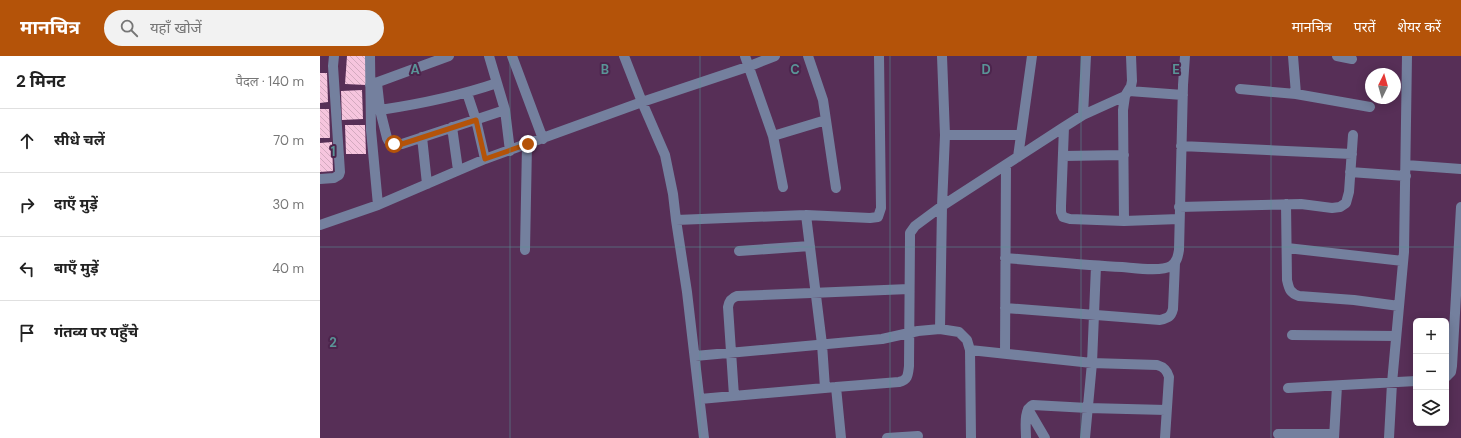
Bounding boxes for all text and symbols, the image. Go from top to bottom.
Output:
search box [104,10,384,46]
text: मानचित्र [20,15,80,40]
icon: search [118,17,140,39]
text: यहाँ खोजें [150,18,202,38]
text: मानचित्र [1292,18,1332,36]
text: परतें [1354,18,1375,36]
text: शेयर करें [1397,18,1441,36]
text: A [410,61,420,78]
text: B [601,61,609,78]
text: C [790,61,800,78]
text: D [981,61,991,78]
text: E [1172,61,1180,78]
north arrow [1365,68,1401,104]
text: 2 मिनट [16,70,66,92]
text: पैदल · 140 m [236,73,304,90]
icon: ahead [16,130,38,152]
text: सीधे चलें [54,130,105,150]
text: 70 m [273,132,304,149]
route start [385,135,403,153]
route end [519,135,537,153]
text: 1 [331,143,335,160]
icon: right [16,194,38,216]
text: दाएँ मुड़ें [54,194,98,214]
text: 30 m [272,196,304,213]
icon: left [16,258,38,280]
text: बाएँ मुड़ें [54,258,99,278]
text: 40 m [272,260,304,277]
map controls [1413,318,1449,426]
button: + [1413,318,1449,354]
icon: arrive [16,322,38,344]
text: गंतव्य पर पहुँचे [54,322,138,342]
text: 2 [329,334,337,351]
button: − [1413,354,1449,390]
button: layers [1413,390,1449,426]

